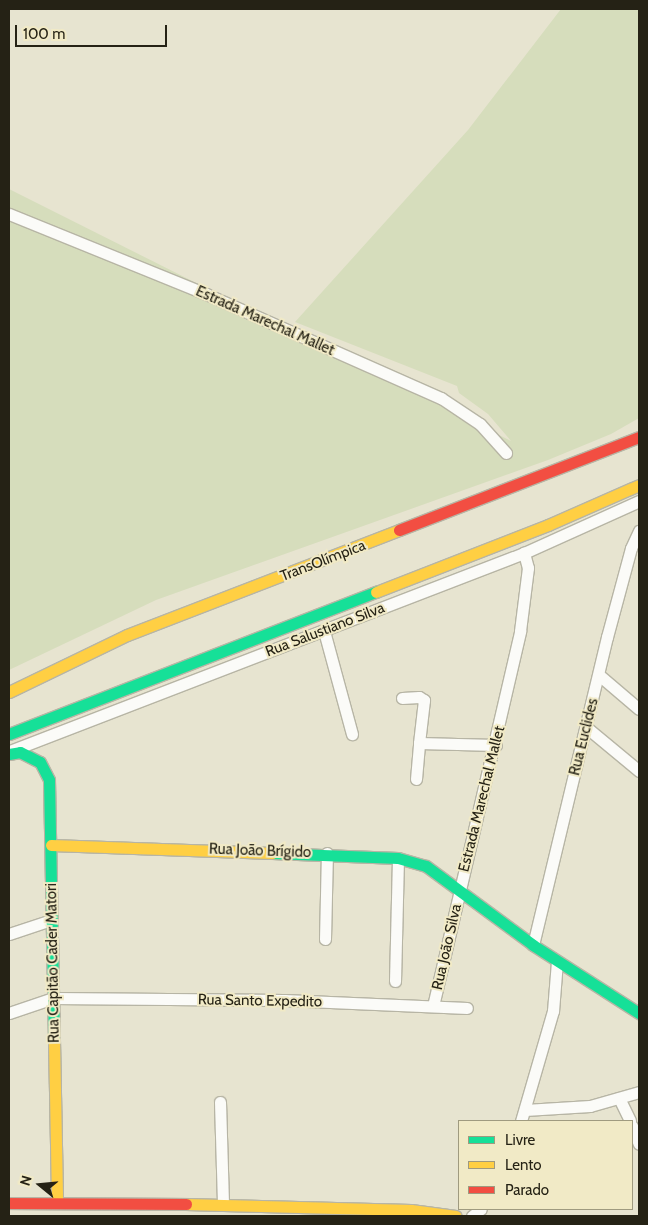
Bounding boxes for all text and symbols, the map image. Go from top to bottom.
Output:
scale bar [18,15,170,47]
text: 100 m [23,25,65,43]
street label: Estrada Marechal Mallet [193,282,337,360]
street label: TransOlímpica [278,537,368,585]
street label: Rua Salustiano Silva [263,599,387,661]
street label: Rua Euclides [566,697,602,777]
street label: Estrada Marechal Mallet [455,724,509,874]
street label: Rua João Brígido [209,840,311,862]
street label: Rua Capitão Cader Matori [43,883,63,1043]
street label: Rua João Silva [428,902,466,992]
street label: Rua Santo Expedito [198,991,322,1011]
legend [458,1120,633,1210]
text: Livre [505,1131,535,1149]
text: Lento [505,1156,542,1174]
north arrow [15,1160,65,1210]
text: N [16,1173,36,1188]
text: Parado [505,1181,549,1199]

